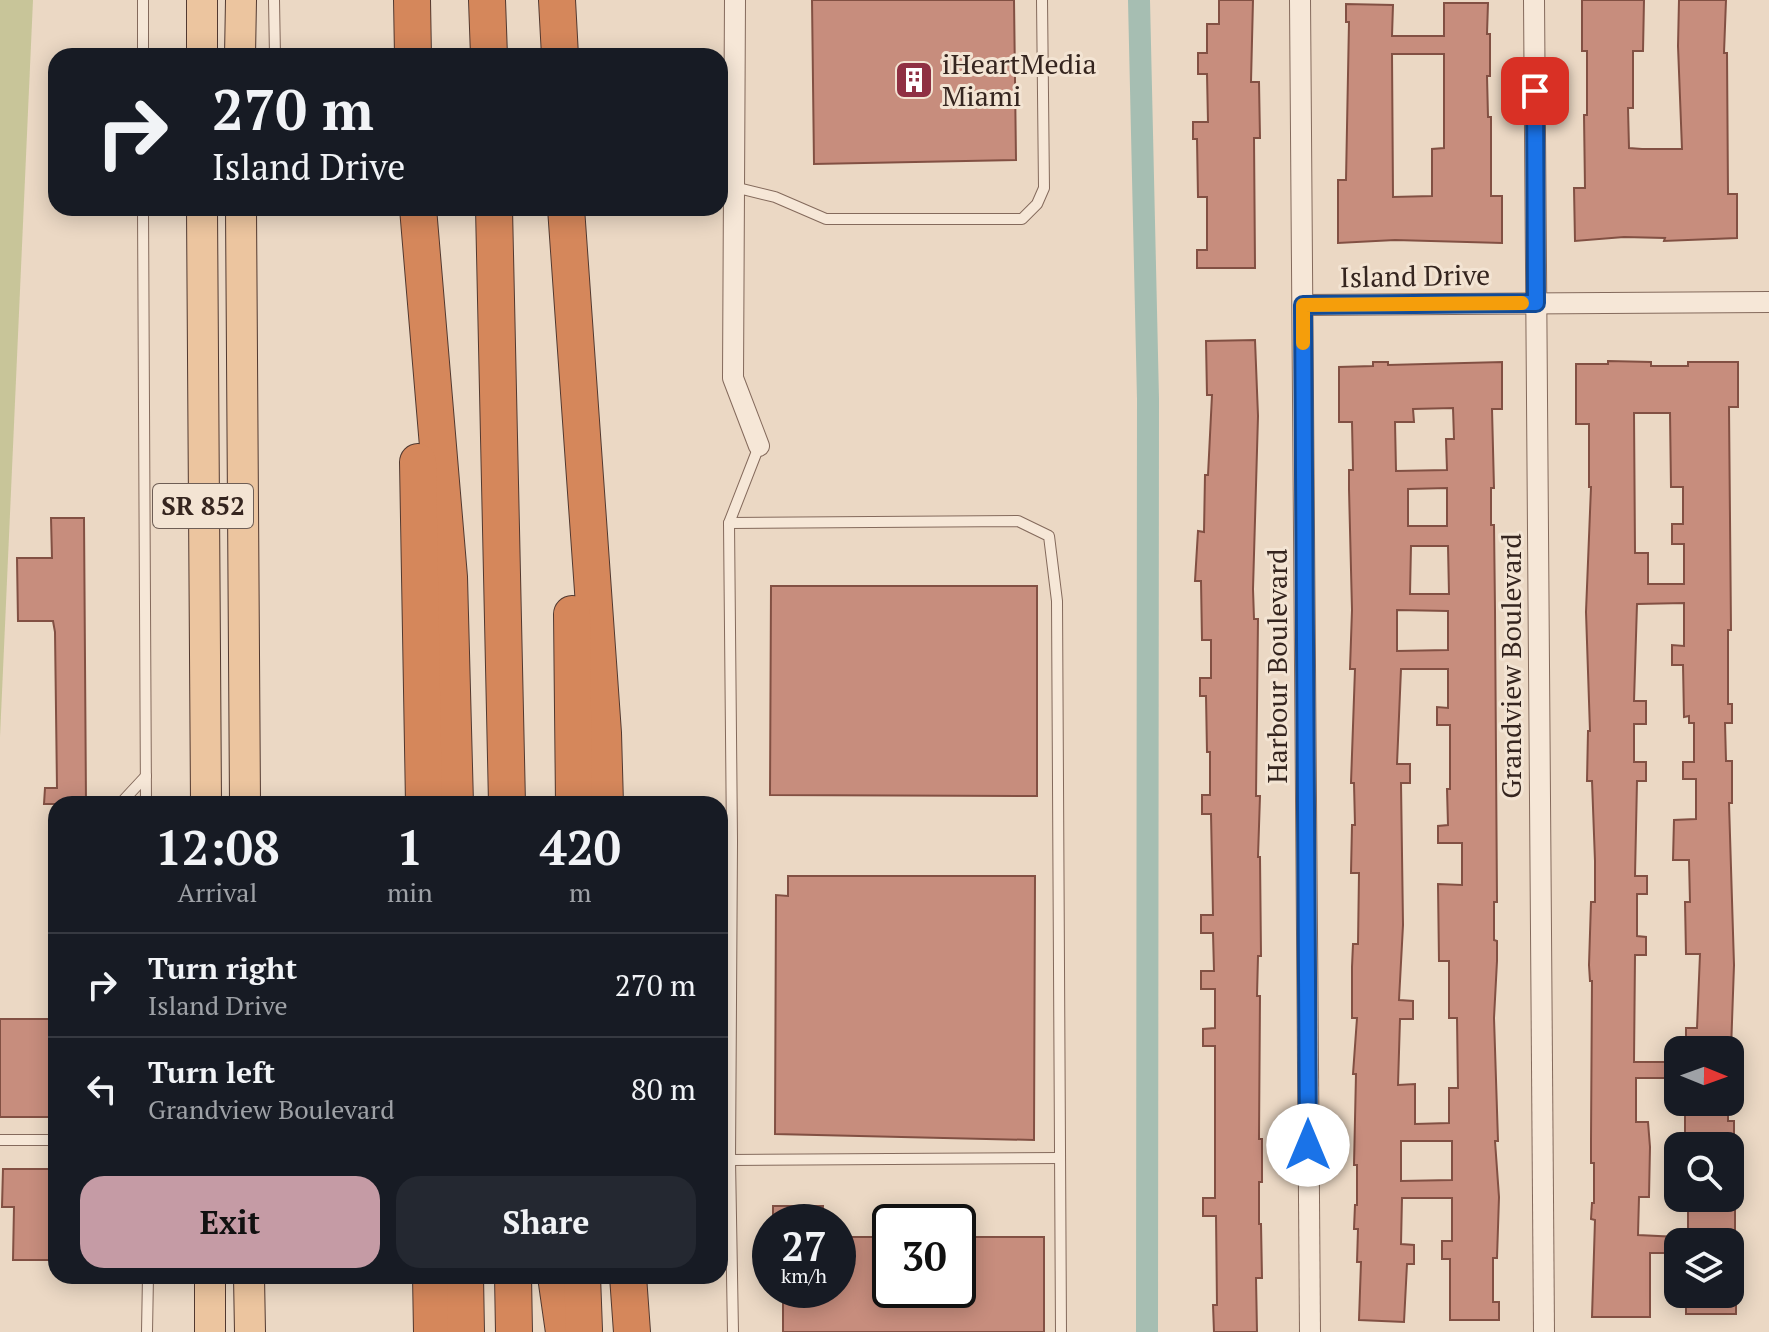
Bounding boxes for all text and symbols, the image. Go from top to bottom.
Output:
place label: iHeartMedia Miami [942,45,1097,114]
pin [1501,57,1569,125]
building icon: iHeartMedia Miami [893,59,935,101]
icon: arrive [1513,69,1557,113]
text: 270 m [212,72,374,146]
icon: right [80,80,184,184]
text: Island Drive [212,143,405,190]
street label: Island Drive [1340,256,1490,295]
road number: SR 852 [153,484,253,528]
street label: Grandview Boulevard [1492,533,1529,799]
street label: Harbour Boulevard [1258,548,1295,784]
text: 12:08 [155,815,280,879]
text: 1 [396,815,423,879]
text: 420 [540,815,621,879]
text: Arrival [178,875,257,909]
text: min [387,875,433,909]
text: m [569,875,592,909]
text: Turn right [148,948,297,988]
icon: right [80,963,124,1007]
text: 270 m [615,965,696,1005]
text: Island Drive [148,988,288,1022]
north arrow [1664,1036,1744,1116]
map controls [1664,1036,1744,1308]
text: Turn left [148,1052,275,1092]
icon: left [80,1067,124,1111]
text: 80 m [631,1069,696,1109]
text: Grandview Boulevard [148,1092,395,1126]
position arrow [1266,1103,1350,1187]
button: search [1664,1132,1744,1212]
button: Exit [80,1176,380,1268]
button: Share [396,1176,696,1268]
speed limit sign: 30 [872,1204,976,1308]
text: 27 [781,1219,827,1272]
button: layers [1664,1228,1744,1308]
text: km/h [781,1262,827,1289]

